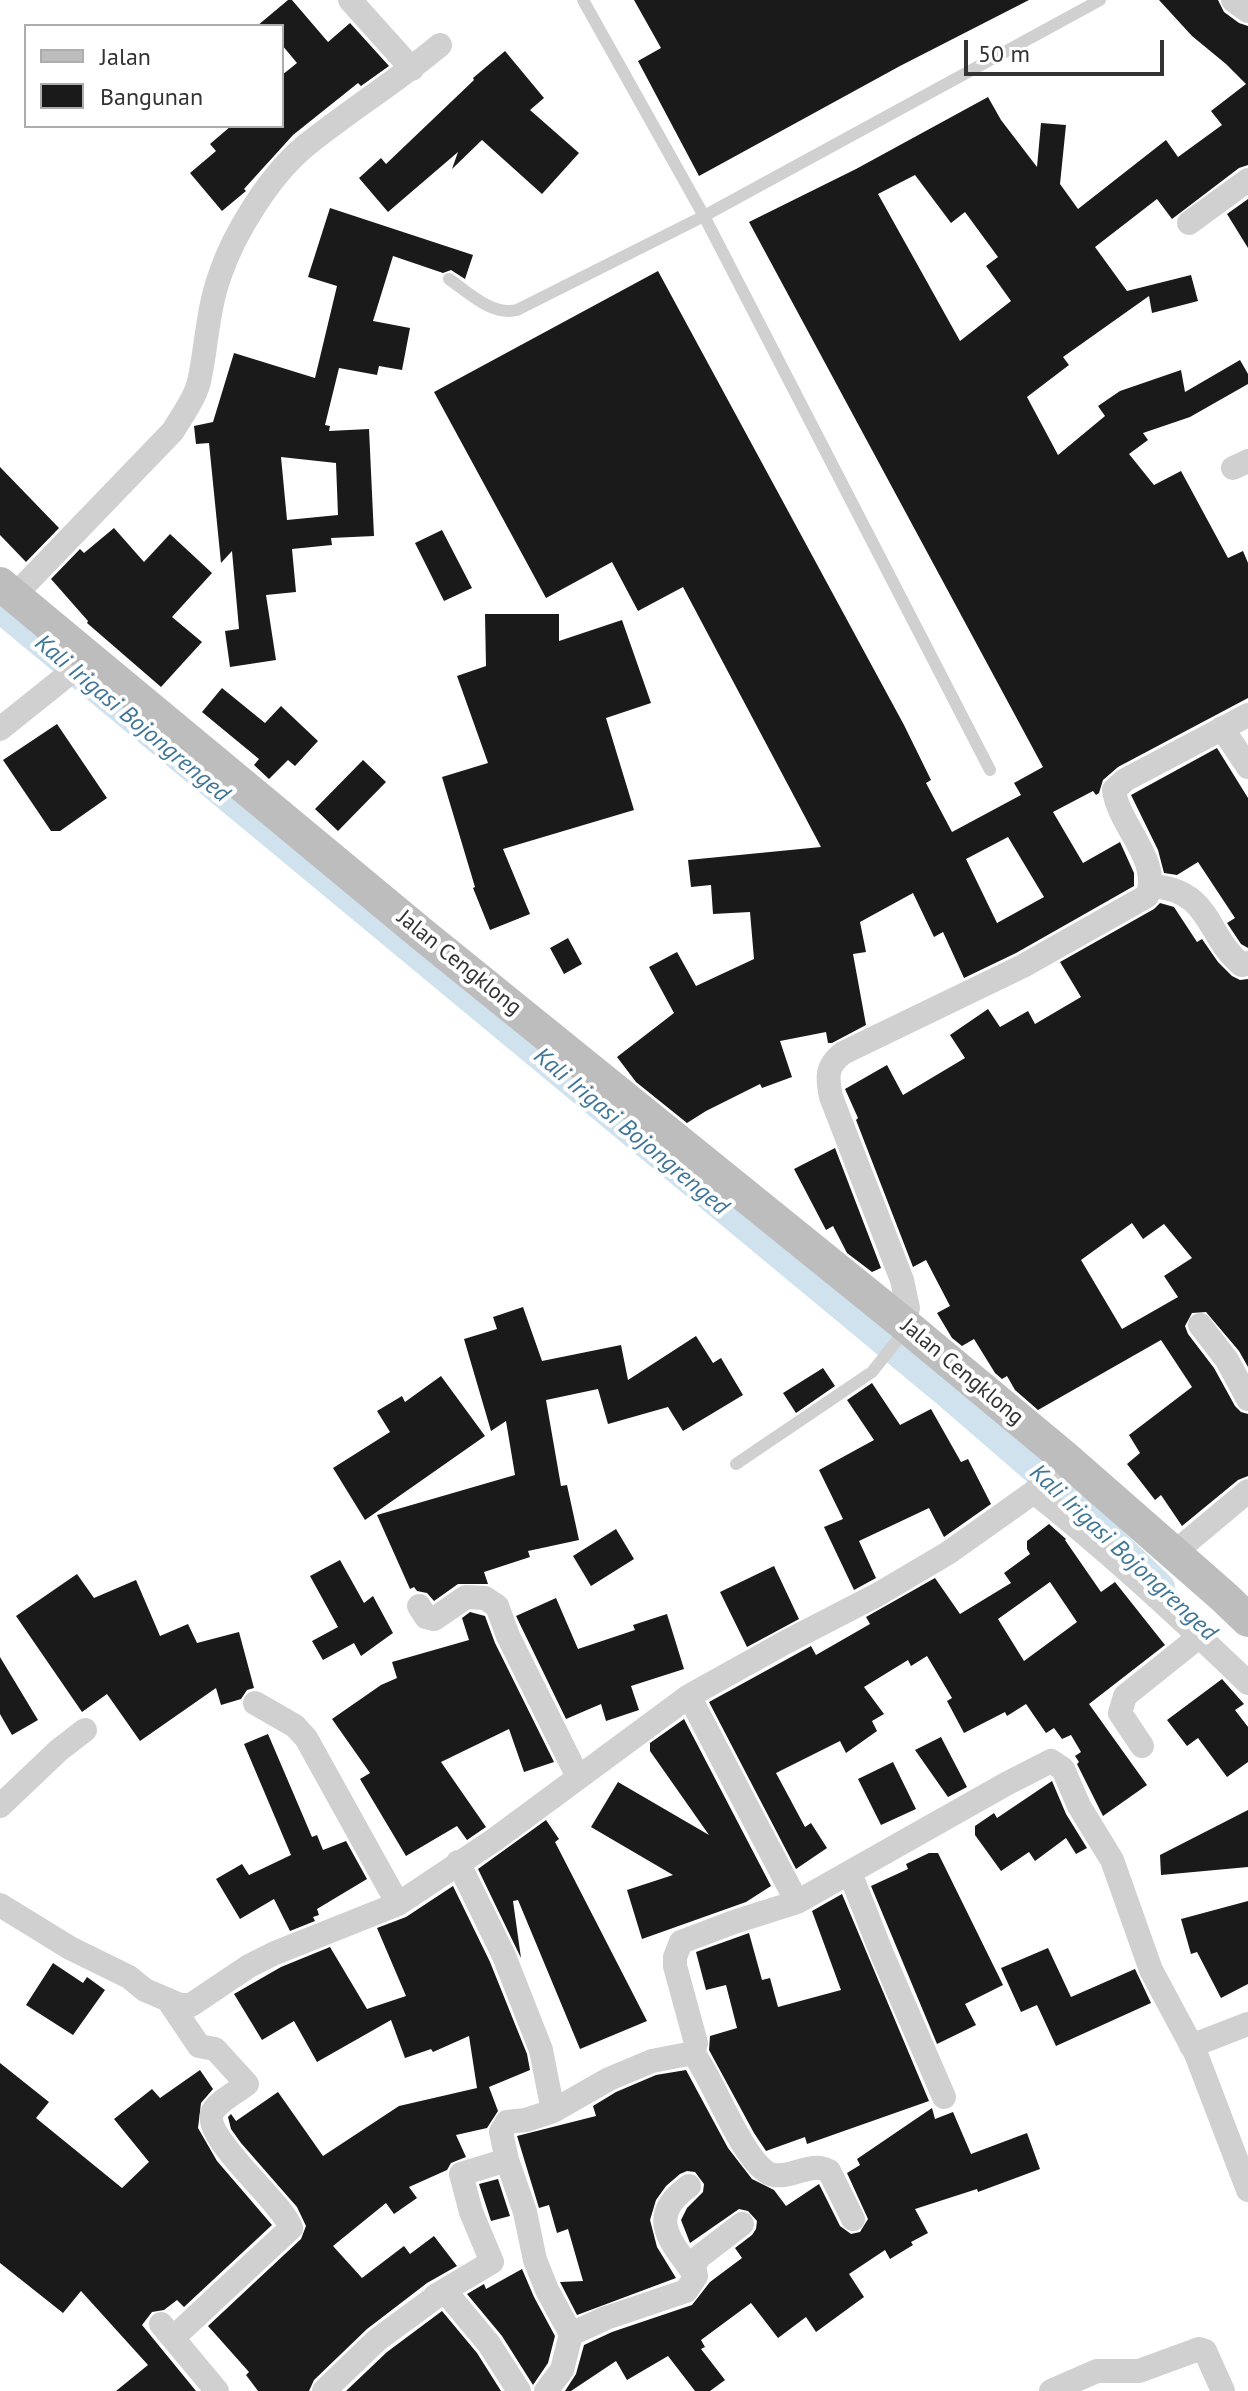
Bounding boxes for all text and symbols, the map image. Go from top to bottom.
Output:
legend [24,24,284,128]
scale bar [968,24,1168,74]
text: 50 m [978,38,1030,69]
text: Jalan [100,41,151,72]
text: Bangunan [100,81,203,112]
water label: Kali Irigasi Bojongrenged [29,629,235,809]
street label: Jalan Cengklong [392,905,526,1021]
water label: Kali Irigasi Bojongrenged [528,1042,734,1222]
street label: Jalan Cengklong [895,1313,1029,1431]
water label: Kali Irigasi Bojongrenged [1023,1459,1223,1647]

